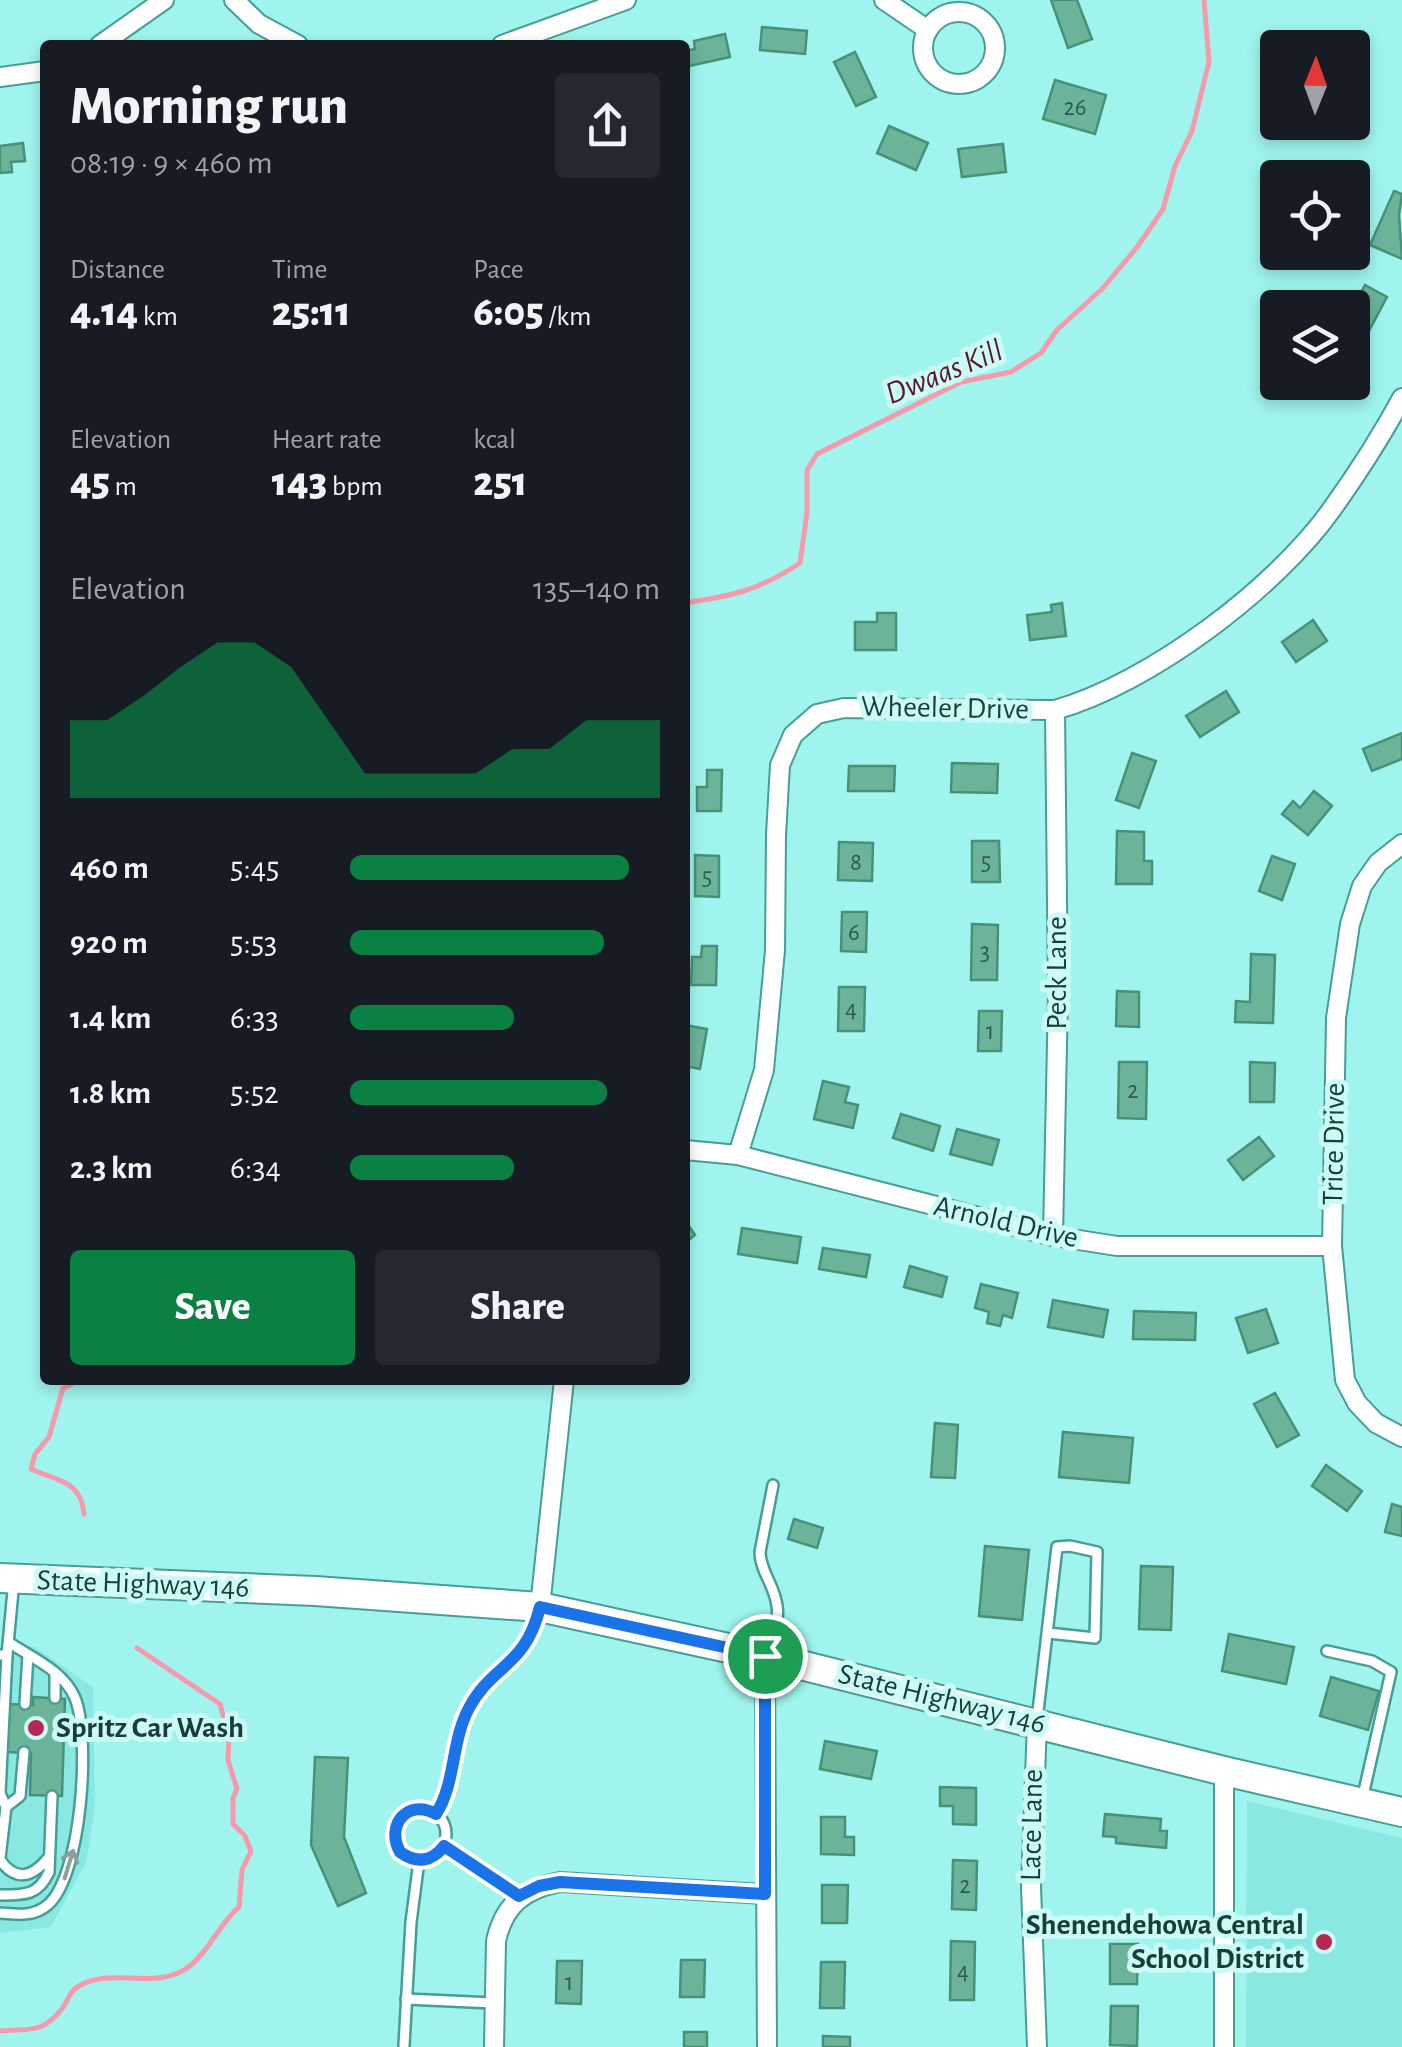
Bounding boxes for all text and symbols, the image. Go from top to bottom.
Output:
north arrow [1260,30,1370,140]
map controls [1260,30,1370,400]
button: share [555,73,660,178]
text: Morning run [70,79,348,134]
house number: 26 [1063,95,1087,120]
text: 08:19 · 9 × 460 m [70,147,273,179]
button: locate [1260,160,1370,270]
text: Distance [70,256,165,284]
text: Time [272,256,327,284]
text: Pace [473,256,524,284]
button: layers [1260,290,1370,400]
text: 4.14 [70,291,138,333]
text: 25:11 [272,291,351,333]
text: 6:05 [473,291,544,333]
text: km [138,303,178,331]
text: /km [544,303,591,331]
water label: Dwaas Kill [881,334,1007,410]
text: Elevation [70,426,171,454]
text: Heart rate [272,426,382,454]
text: kcal [473,426,516,454]
text: 45 [70,461,110,503]
text: 143 [272,461,327,503]
text: 251 [473,461,527,503]
text: m [110,473,137,501]
text: bpm [327,473,383,501]
text: Elevation [70,573,186,605]
text: 135–140 m [533,573,660,605]
street label: Wheeler Drive [861,692,1029,724]
house number: 5 [981,849,991,874]
house number: 8 [850,850,862,875]
text: 460 m [70,852,149,884]
text: 5:45 [230,852,279,884]
house number: 5 [702,864,712,889]
street label: Peck Lane [1042,916,1072,1030]
house number: 6 [848,920,860,945]
text: 920 m [70,927,148,959]
text: 5:53 [230,927,277,959]
house number: 3 [980,940,990,965]
house number: 4 [845,997,857,1022]
text: 1.4 km [70,1002,151,1034]
text: 6:33 [230,1002,279,1034]
house number: 1 [986,1019,994,1044]
text: 1.8 km [70,1077,151,1109]
text: 5:52 [230,1077,279,1109]
house number: 2 [1127,1078,1139,1103]
street label: Trice Drive [1318,1083,1350,1205]
text: 2.3 km [70,1152,153,1184]
text: 6:34 [230,1152,281,1184]
street label: Arnold Drive [931,1191,1081,1253]
button: Save [70,1250,355,1365]
button: Share [375,1250,660,1365]
street label: State Highway 146 [36,1565,250,1603]
pin [723,1614,808,1699]
icon: arrive [738,1629,793,1684]
street label: State Highway 146 [835,1659,1049,1739]
place label: Spritz Car Wash [56,1713,244,1743]
marker: Spritz Car Wash [25,1717,47,1739]
street label: Lace Lane [1016,1769,1048,1881]
one-way arrow [61,1849,79,1880]
house number: 2 [959,1873,971,1898]
place label: Shenendehowa Central School District [1026,1910,1304,1974]
marker: Shenendehowa Central School District [1313,1931,1335,1953]
house number: 4 [957,1959,969,1984]
house number: 1 [565,1970,573,1995]

